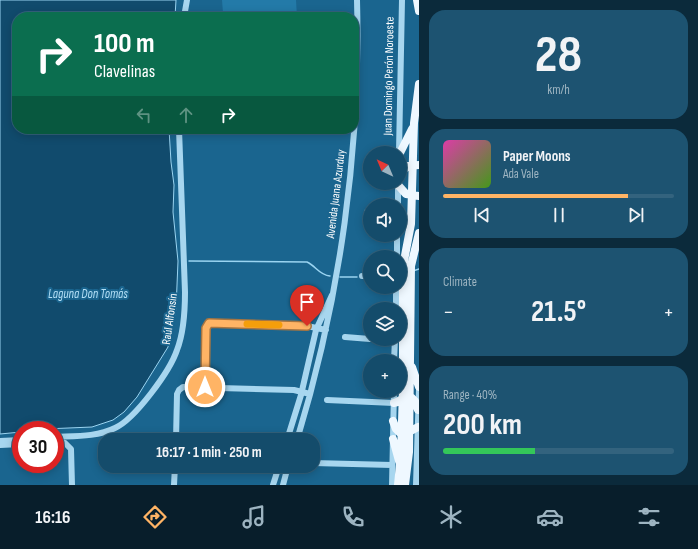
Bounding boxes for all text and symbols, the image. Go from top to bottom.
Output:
street label: Juan Domingo Perón Noroeste [380,16,398,136]
text: 28 [535,24,582,87]
text: 100 m [94,27,155,60]
icon: right [28,28,80,80]
text: Clavelinas [94,61,155,82]
text: km/h [547,82,570,98]
icon: left [133,104,155,126]
icon: ahead [175,104,197,126]
icon: right [217,104,239,126]
north arrow [363,146,407,190]
map controls [363,146,407,398]
text: Paper Moons [503,147,571,166]
street label: Avenida Juana Azurduy [323,148,349,240]
text: Ada Vale [503,166,539,182]
button: sound [363,198,407,242]
icon: previous [471,204,493,226]
icon: pause [548,204,570,226]
icon: next [625,204,647,226]
button: search [363,250,407,294]
text: Climate [443,274,477,290]
pin [290,285,324,326]
water label: Laguna Don Tomás [48,286,128,302]
icon: arrive [296,291,318,313]
street label: Raúl Alfonsín [159,292,181,346]
text: 21.5° [531,294,586,330]
text: − [443,299,454,326]
text: + [663,299,674,326]
button: layers [363,302,407,346]
button: + [363,354,407,398]
position arrow [184,366,226,408]
text: Range · 40% [443,387,497,403]
text: 200 km [443,407,522,443]
speed limit sign: 30 [12,421,64,473]
text: 16:17 · 1 min · 250 m [156,443,262,462]
icon: directions [141,503,169,531]
icon: music [240,503,268,531]
icon: phone [339,503,367,531]
icon: climate [437,503,465,531]
icon: car [536,503,564,531]
icon: filters [635,503,663,531]
text: 16:16 [35,507,70,528]

